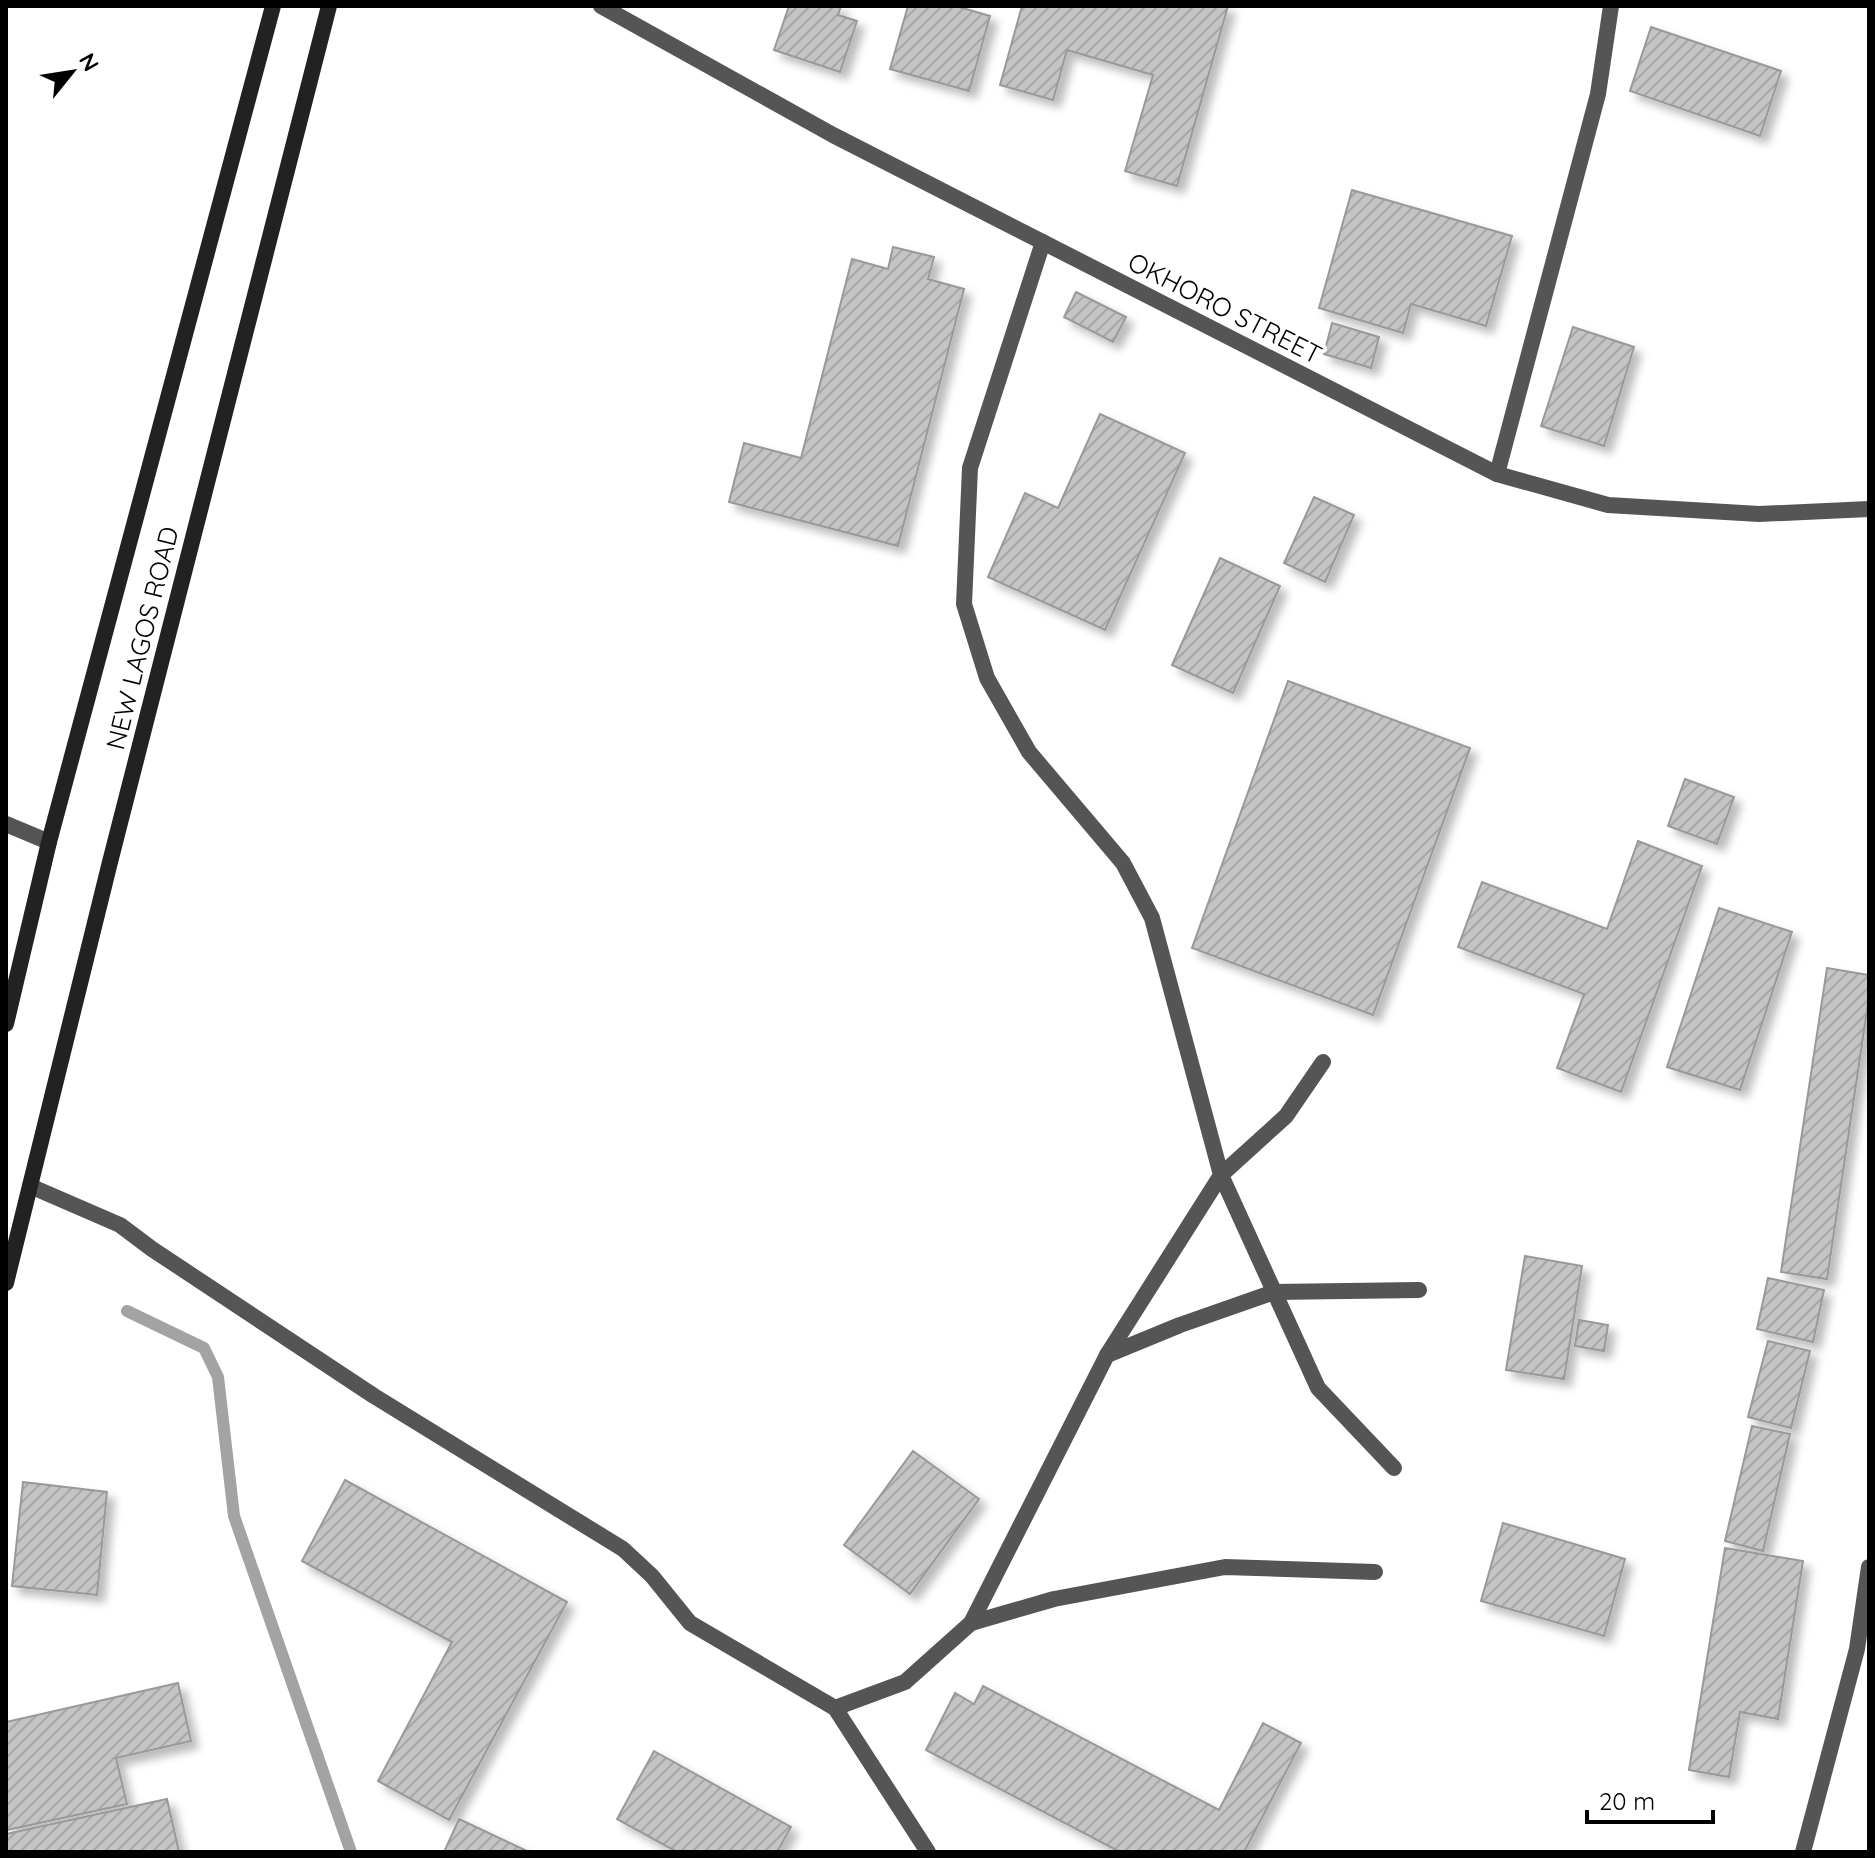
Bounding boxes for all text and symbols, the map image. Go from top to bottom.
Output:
north arrow [32,32,112,112]
text: N [73,48,105,76]
street label: OKHORO STREET [1122,245,1328,371]
street label: NEW LAGOS ROAD [98,523,186,753]
scale bar [1587,1774,1713,1824]
text: 20 m [1599,1786,1655,1816]

